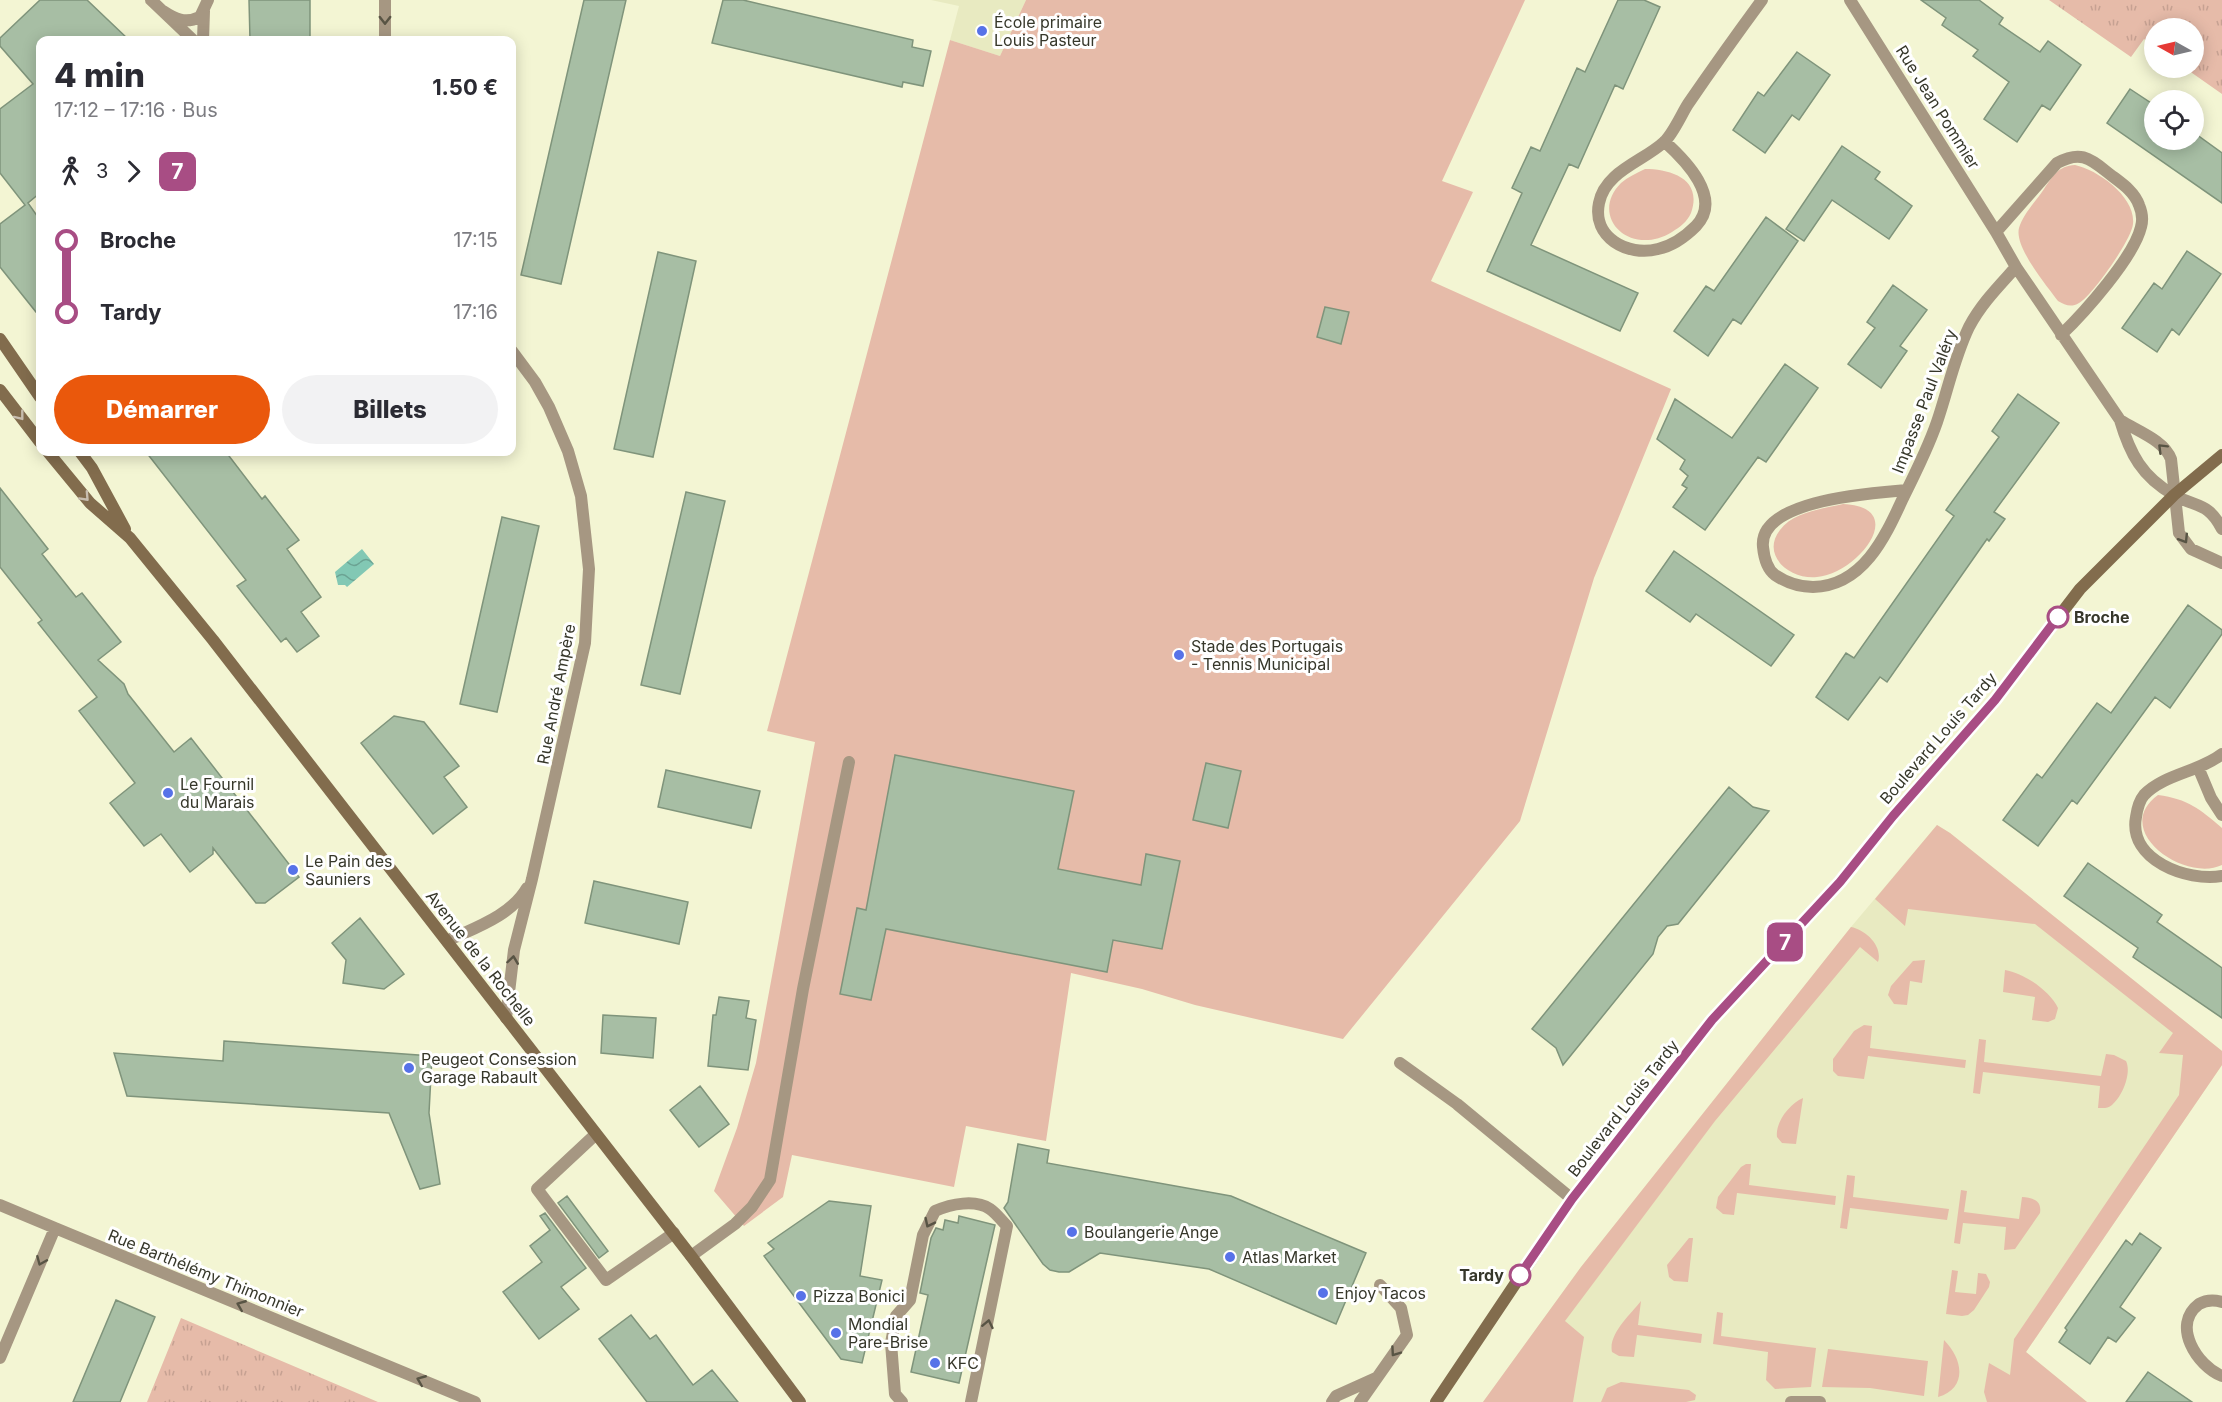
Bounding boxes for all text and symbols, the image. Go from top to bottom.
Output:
place label: École primaire Louis Pasteur [994,12,1102,50]
one-way arrow [379,16,391,25]
north arrow [2144,18,2204,78]
map controls [2144,18,2204,150]
marker: École primaire Louis Pasteur [975,24,989,38]
street label: Rue Jean Pommier [1892,41,1984,173]
text: 4 min [54,55,145,95]
text: 1.50 € [432,74,498,100]
button: locate [2144,90,2204,150]
text: 17:12 – 17:16 · Bus [54,98,218,122]
icon: walk [54,155,87,188]
icon: forward [117,155,150,188]
text: 3 [96,159,108,183]
text: 7 [171,159,184,184]
text: Broche [100,227,176,253]
text: 17:15 [453,228,498,252]
text: Tardy [100,299,162,325]
text: 17:16 [453,300,498,324]
street label: Impasse Paul Valéry [1887,326,1961,476]
button: Démarrer [54,375,270,444]
button: Billets [282,375,498,444]
one-way arrow [13,409,24,420]
one-way arrow [2158,444,2169,454]
one-way arrow [77,490,88,501]
one-way arrow [2177,533,2189,543]
marker: Broche [2047,606,2069,628]
place label: Broche [2074,607,2129,627]
street label: Rue André Ampère [533,622,579,766]
place label: Stade des Portugais - Tennis Municipal [1191,636,1343,674]
marker: Stade des Portugais - Tennis Municipal [1172,648,1186,662]
street label: Boulevard Louis Tardy [1875,668,2001,808]
place label: Le Fournil du Marais [180,774,255,812]
marker: Le Fournil du Marais [161,786,175,800]
place label: Le Pain des Sauniers [305,851,392,889]
marker: Le Pain des Sauniers [286,863,300,877]
street label: Avenue de la Rochelle [422,886,540,1030]
line badge: 7 [1766,922,1804,962]
text: 7 [1779,930,1791,955]
one-way arrow [506,955,518,965]
street label: Boulevard Louis Tardy [1563,1036,1683,1180]
place label: Peugeot Consession Garage Rabault [421,1049,577,1087]
marker: Peugeot Consession Garage Rabault [402,1061,416,1075]
one-way arrow [925,1217,937,1228]
place label: Boulangerie Ange [1084,1222,1219,1242]
street label: Rue Barthélémy Thimonnier [105,1225,307,1321]
marker: Boulangerie Ange [1065,1225,1079,1239]
place label: Atlas Market [1242,1247,1336,1267]
marker: Atlas Market [1223,1250,1237,1264]
one-way arrow [36,1255,48,1266]
marker: Tardy [1509,1264,1531,1286]
place label: Tardy [1459,1265,1504,1285]
place label: Enjoy Tacos [1335,1283,1426,1303]
place label: Pizza Bonici [813,1286,905,1306]
marker: Enjoy Tacos [1316,1286,1330,1300]
marker: Pizza Bonici [794,1289,808,1303]
one-way arrow [236,1300,247,1312]
place label: Mondial Pare-Brise [848,1314,928,1352]
one-way arrow [981,1320,994,1330]
marker: Mondial Pare-Brise [829,1326,843,1340]
one-way arrow [1391,1345,1402,1356]
place label: KFC [947,1353,979,1373]
marker: KFC [928,1356,942,1370]
one-way arrow [417,1375,428,1387]

